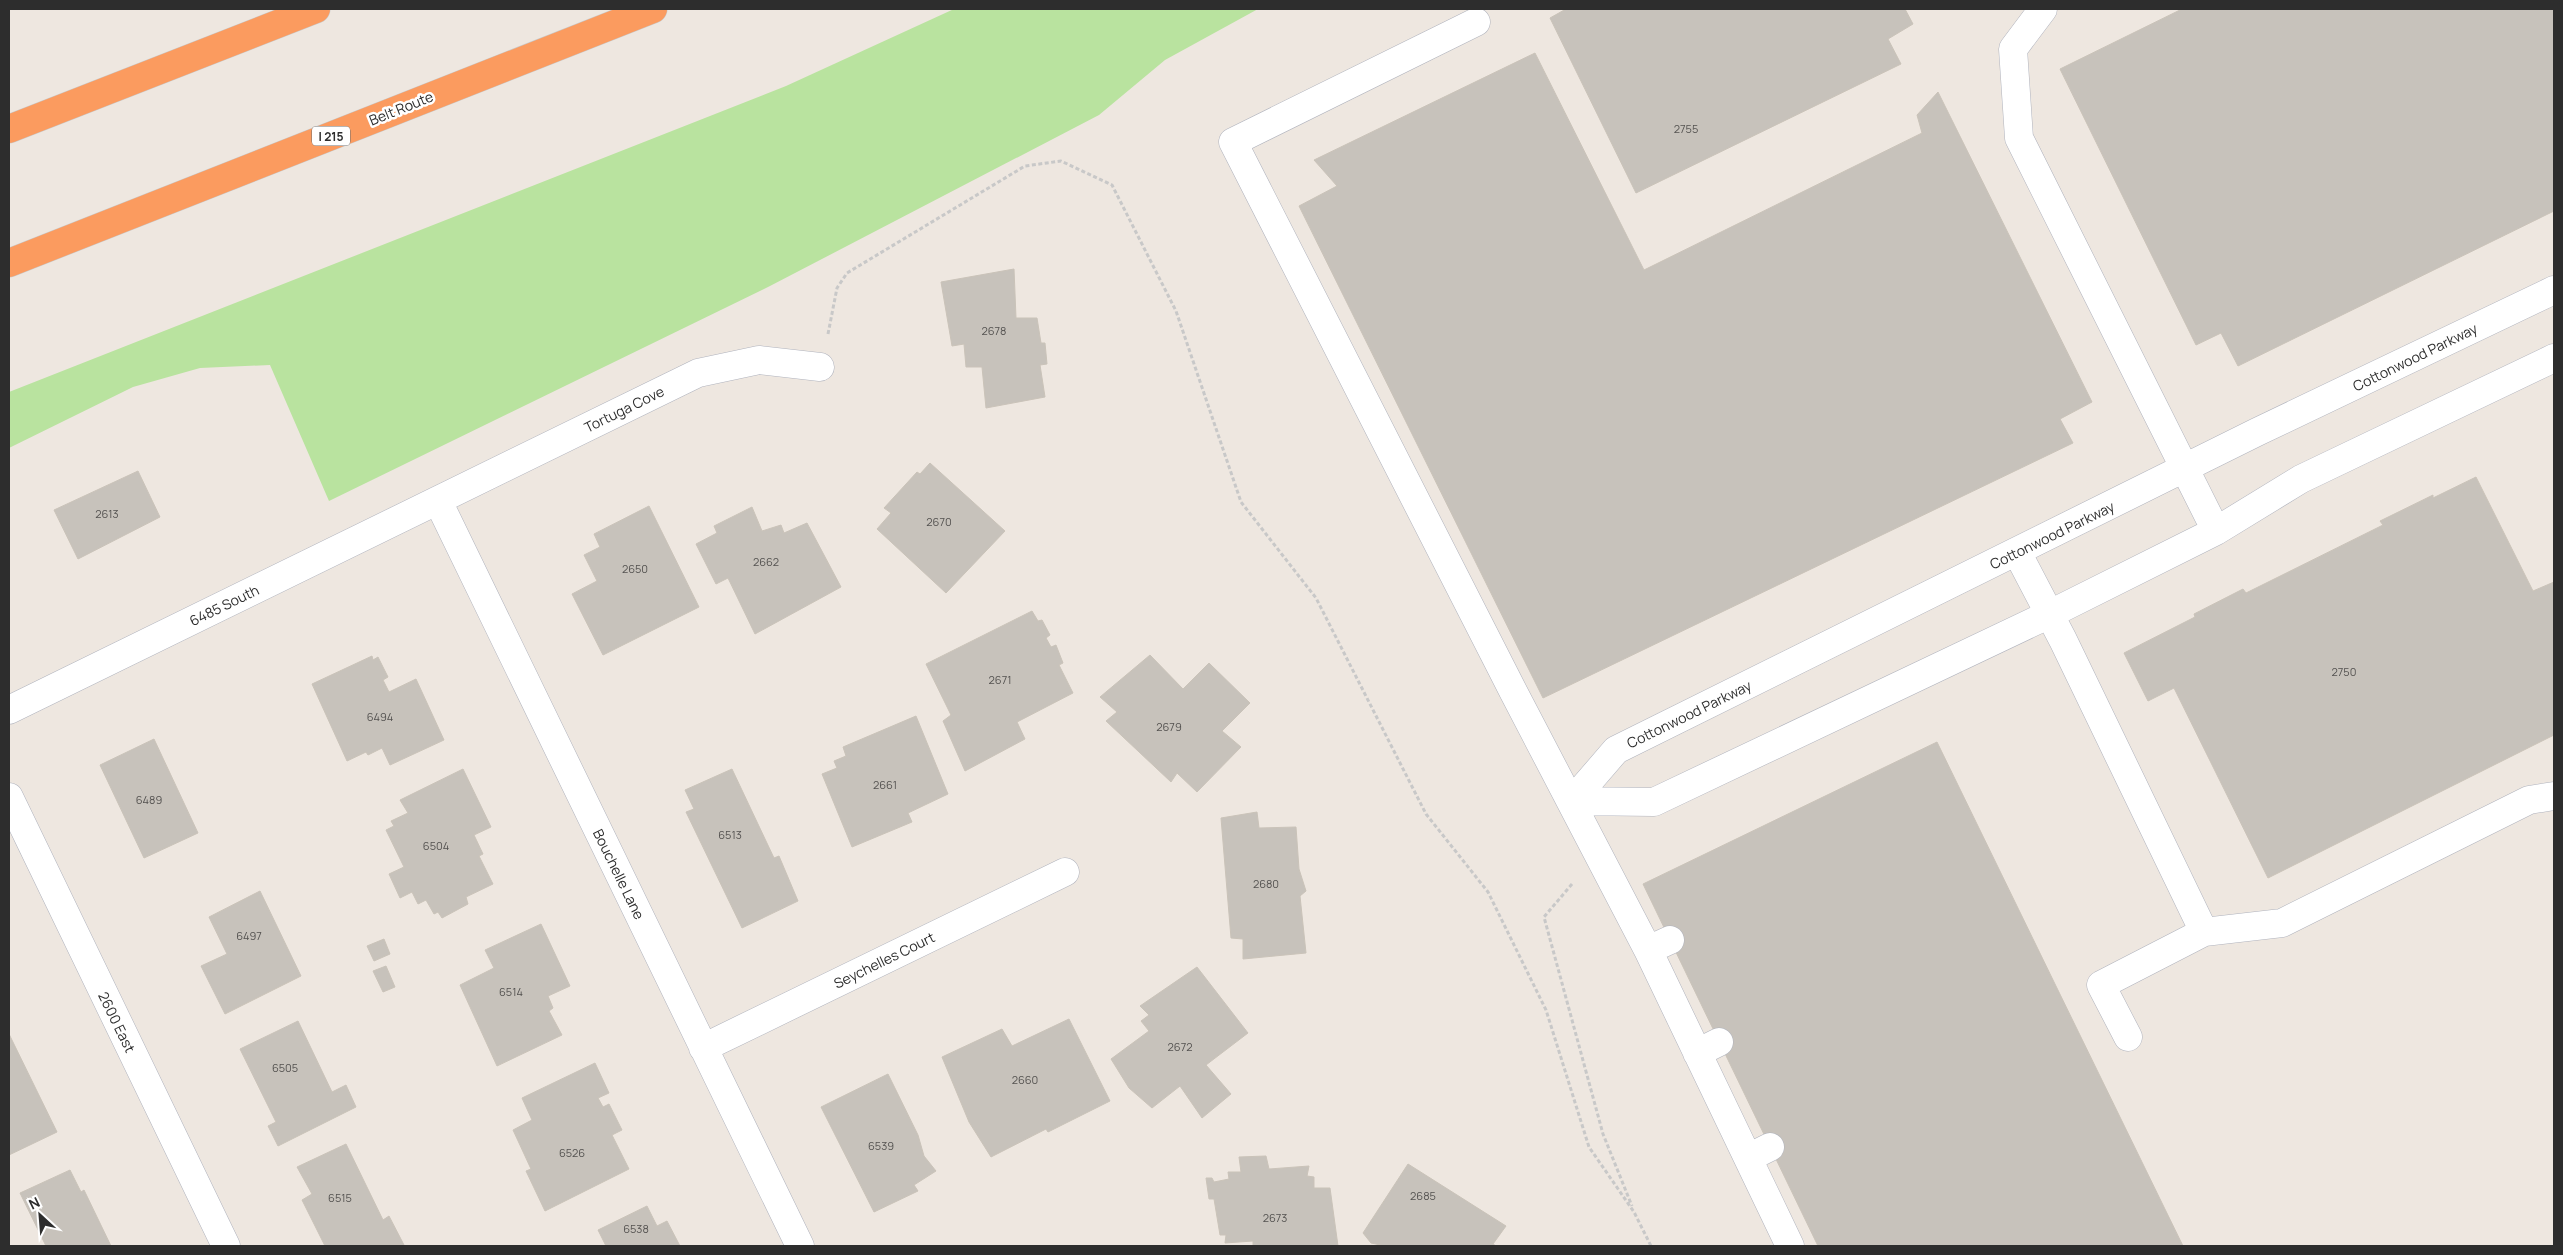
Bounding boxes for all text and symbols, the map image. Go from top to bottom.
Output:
street label: Belt Route [366,87,436,129]
house number: 2755 [1674,121,1698,136]
road number: I 215 [312,126,350,146]
street label: Cottonwood Parkway [2350,318,2481,395]
house number: 2678 [981,323,1007,338]
street label: Tortuga Cove [581,382,667,436]
street label: Cottonwood Parkway [1987,496,2118,573]
house number: 2613 [95,506,119,521]
house number: 2670 [926,514,952,529]
house number: 2662 [753,554,779,569]
house number: 2650 [622,561,648,576]
street label: 6485 South [186,580,262,630]
house number: 2750 [2332,664,2356,679]
house number: 2671 [989,672,1011,687]
street label: Cottonwood Parkway [1624,675,1755,752]
house number: 6494 [367,709,393,724]
house number: 2679 [1156,719,1182,734]
house number: 2661 [873,777,897,792]
house number: 6489 [136,792,162,807]
street label: Bouchelle Lane [589,826,649,922]
house number: 6513 [718,827,742,842]
house number: 6504 [423,838,449,853]
house number: 2680 [1253,876,1279,891]
street label: Seychelles Court [830,927,938,993]
house number: 6497 [236,928,262,943]
house number: 6514 [499,984,523,999]
street label: 2600 East [94,989,140,1056]
house number: 2672 [1168,1039,1192,1054]
house number: 6505 [272,1060,298,1075]
house number: 2660 [1012,1072,1038,1087]
house number: 6539 [868,1138,894,1153]
house number: 6526 [559,1145,585,1160]
house number: 2685 [1410,1188,1436,1203]
north arrow [15,1190,65,1240]
house number: 6515 [328,1190,352,1205]
text: N [25,1192,43,1214]
house number: 2673 [1263,1210,1287,1225]
house number: 6538 [623,1221,649,1236]

